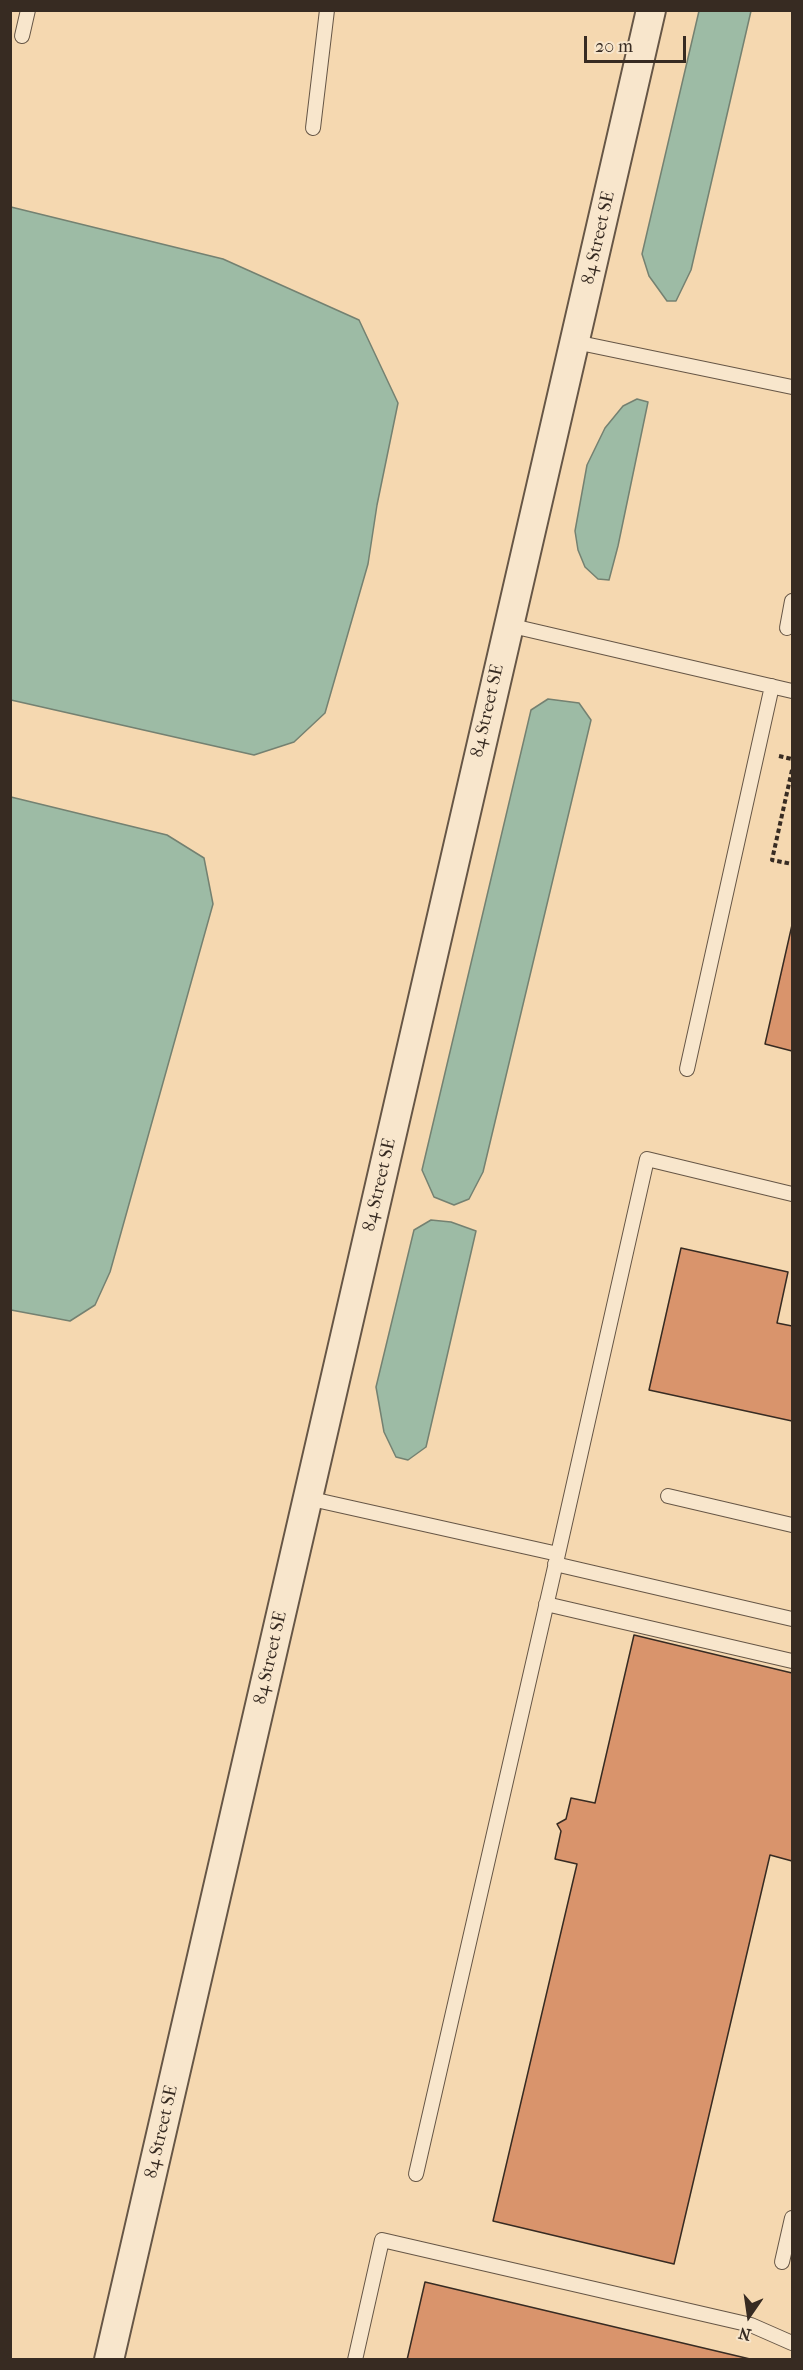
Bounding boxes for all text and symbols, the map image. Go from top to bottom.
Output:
scale bar [587,24,689,62]
text: 20 m [595,36,633,57]
street label: 84 Street SE [578,189,620,287]
street label: 84 Street SE [467,662,509,760]
street label: 84 Street SE [359,1136,401,1234]
street label: 84 Street SE [250,1609,292,1707]
street label: 84 Street SE [141,2083,183,2181]
north arrow [719,2286,779,2346]
text: N [737,2323,753,2345]

